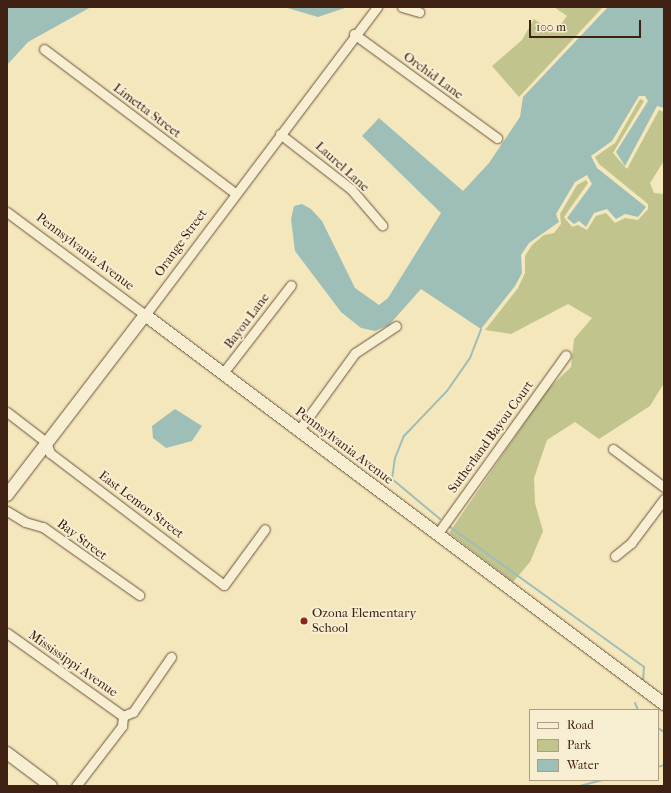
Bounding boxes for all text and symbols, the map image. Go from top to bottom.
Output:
scale bar [531,12,643,38]
text: 100 m [536,20,566,34]
street label: Orchid Lane [400,49,466,103]
street label: Limetta Street [110,80,184,142]
street label: Laurel Lane [312,139,372,195]
street label: Orange Street [151,206,211,280]
street label: Pennsylvania Avenue [33,210,137,294]
street label: Bayou Lane [221,290,273,352]
street label: Sutherland Bayou Court [445,378,537,496]
street label: Pennsylvania Avenue [292,404,396,488]
street label: East Lemon Street [95,468,187,542]
street label: Bay Street [54,516,110,564]
place label: Ozona Elementary School [312,606,416,637]
marker: Ozona Elementary School [299,616,309,626]
street label: Mississippi Avenue [25,627,121,701]
legend [529,709,659,781]
text: Road [567,718,594,732]
text: Park [567,738,591,752]
text: Water [567,758,599,772]

